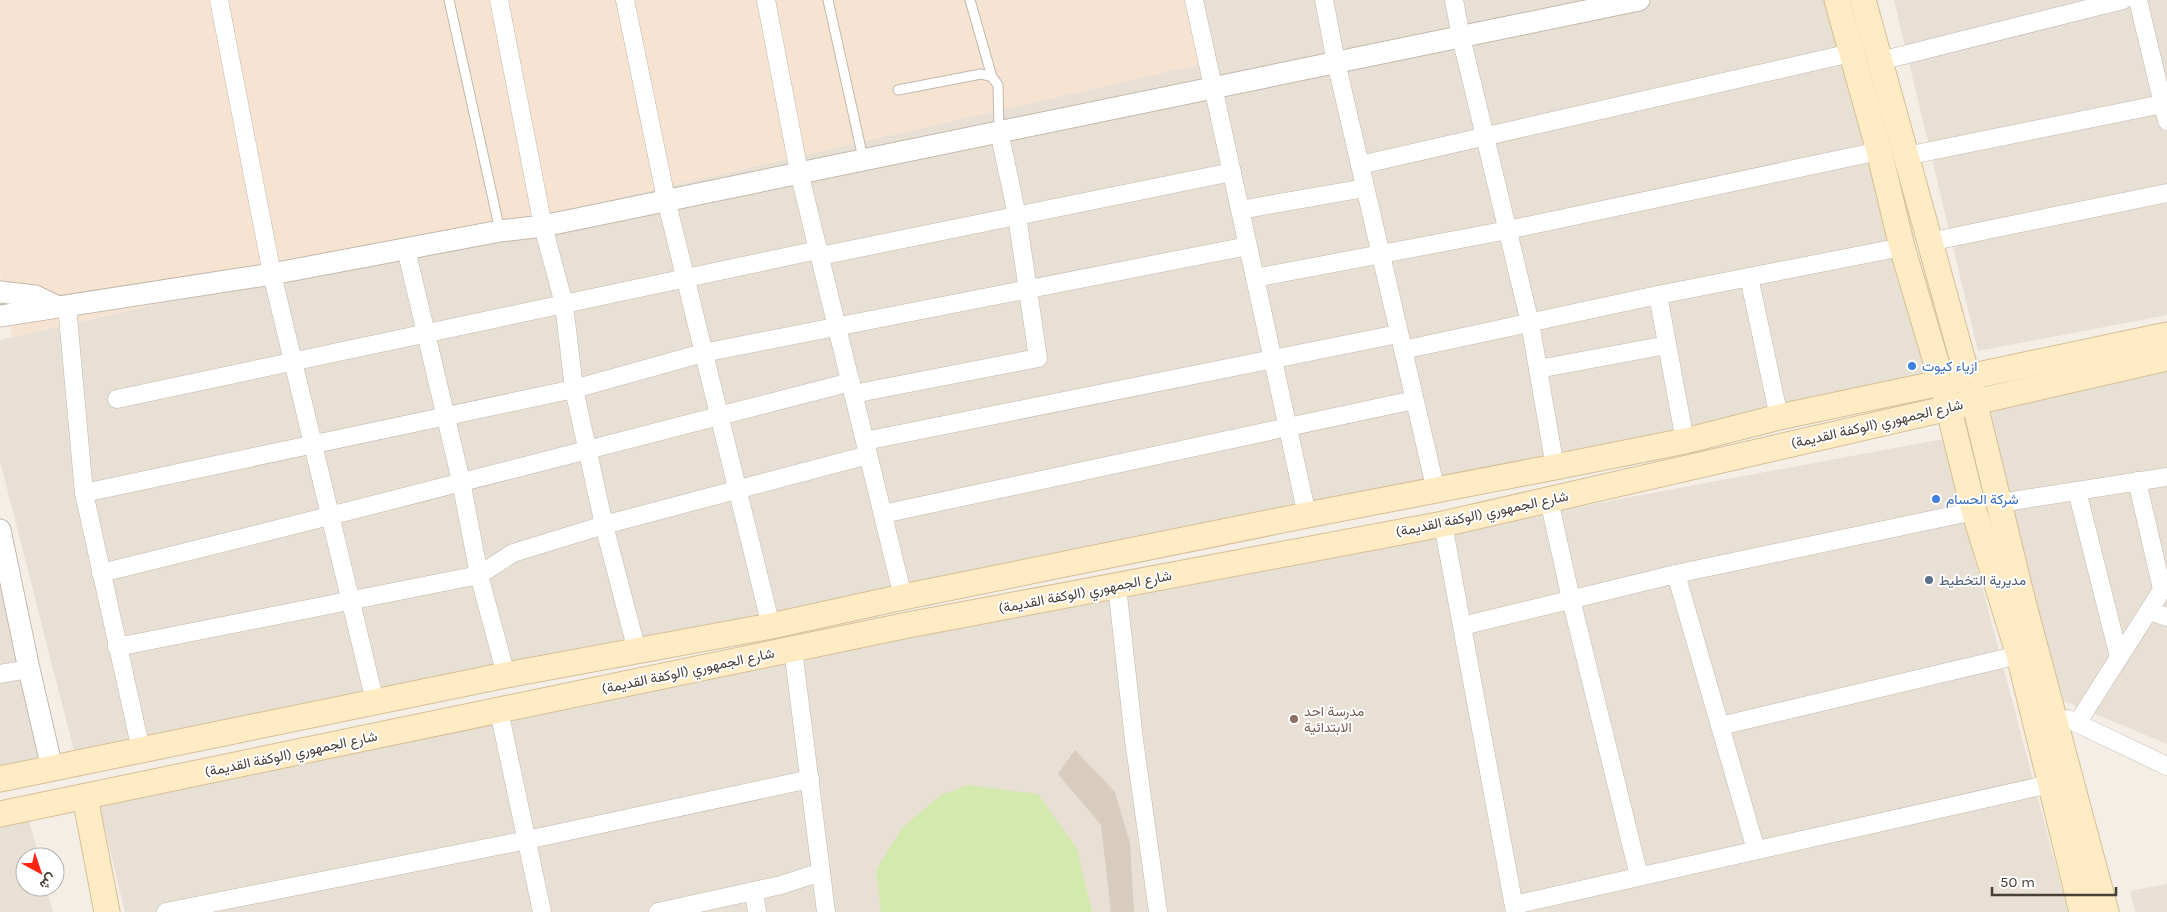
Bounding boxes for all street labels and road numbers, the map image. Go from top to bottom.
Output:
street label: شارع الجمهوري (الوكفة القديمة) [1789,396,1965,455]
street label: شارع الجمهوري (الوكفة القديمة) [1394,487,1571,544]
street label: شارع الجمهوري (الوكفة القديمة) [997,567,1174,620]
street label: شارع الجمهوري (الوكفة القديمة) [600,644,777,701]
street label: شارع الجمهوري (الوكفة القديمة) [203,727,380,784]

